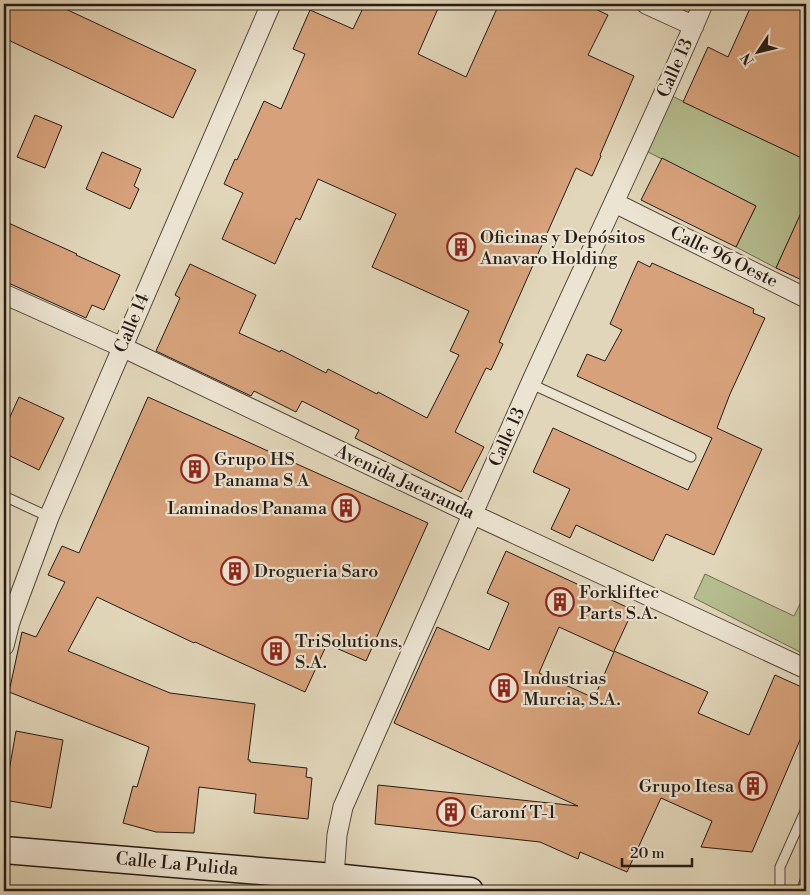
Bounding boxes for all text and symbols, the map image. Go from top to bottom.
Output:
north arrow [732,28,782,78]
street label: Calle 13 [652,35,698,101]
text: N [738,49,759,69]
street label: Calle 96 Oeste [666,221,782,293]
place label: Oficinas y Depósitos Anavaro Holding [479,226,645,270]
building icon: Oficinas y Depósitos Anavaro Holding [446,232,476,262]
street label: Calle 14 [109,289,155,356]
street label: Calle 13 [484,404,530,470]
street label: Avenida Jacaranda [331,439,479,525]
place label: Grupo HS Panama S A [214,448,310,492]
building icon: Grupo HS Panama S A [180,454,210,484]
building icon: Laminados Panama [331,493,361,523]
place label: Laminados Panama [167,497,328,520]
building icon: Drogueria Saro [220,556,250,586]
place label: Drogueria Saro [254,560,378,583]
place label: Forkliftec Parts S.A. [579,581,659,625]
building icon: Forkliftec Parts S.A. [545,587,575,617]
place label: TriSolutions, S.A. [295,630,402,674]
building icon: TriSolutions, S.A. [261,636,291,666]
place label: Industrias Murcia, S.A. [523,667,621,711]
building icon: Industrias Murcia, S.A. [489,673,519,703]
building icon: Grupo Itesa [738,771,768,801]
place label: Grupo Itesa [639,775,735,798]
building icon: Caroní T-1 [436,797,466,827]
place label: Caroní T-1 [470,801,556,824]
scale bar [622,835,692,867]
text: 20 m [630,844,665,863]
street label: Calle La Pulida [115,847,240,881]

